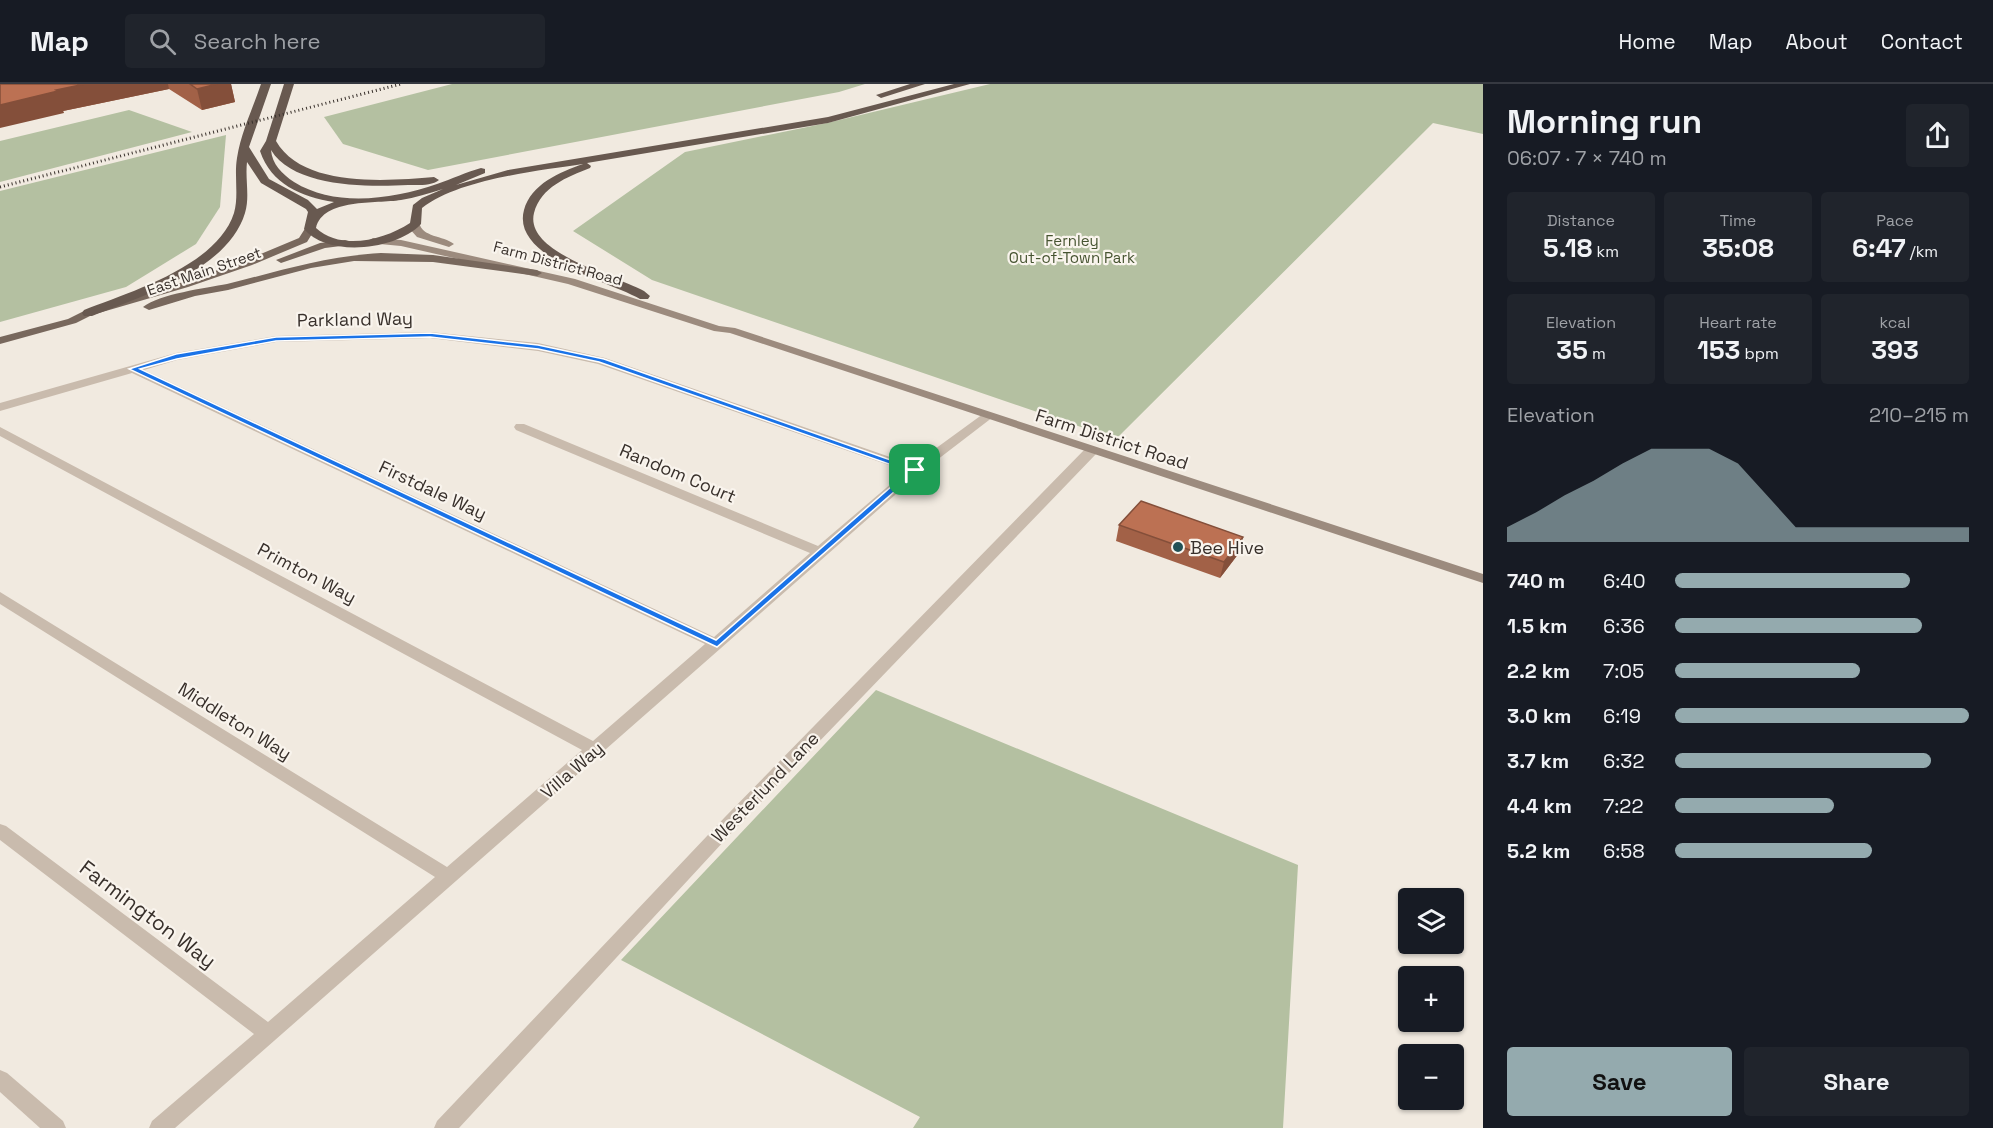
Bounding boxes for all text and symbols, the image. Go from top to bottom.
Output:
search box [125,14,545,68]
text: Map [30,23,89,59]
icon: search [146,25,179,58]
text: Search here [194,27,321,55]
text: Home [1618,28,1676,55]
text: Map [1709,28,1753,55]
text: About [1786,28,1848,55]
text: Contact [1881,28,1963,55]
text: Morning run [1507,101,1702,143]
button: share [1906,104,1969,167]
text: 06:07 · 7 × 740 m [1507,145,1667,171]
text: Distance [1547,210,1615,231]
text: Time [1720,210,1756,231]
text: Pace [1876,210,1914,231]
park label: Fernley Out-of-Town Park [1009,231,1135,267]
text: 5.18 [1543,231,1592,265]
text: 35:08 [1702,231,1774,265]
text: 6:47 [1852,231,1906,265]
street label: Farm District Road [491,237,625,289]
text: km [1592,241,1619,262]
text: /km [1906,241,1938,262]
street label: East Main Street [144,243,264,299]
street label: Parkland Way [297,306,413,332]
text: Elevation [1546,312,1616,333]
text: Heart rate [1699,312,1777,333]
text: kcal [1880,312,1910,333]
text: 35 [1556,333,1588,367]
text: 153 [1697,333,1740,367]
text: 393 [1871,333,1919,367]
text: m [1588,343,1606,364]
text: bpm [1740,343,1779,364]
text: Elevation [1507,402,1595,428]
text: 210–215 m [1869,402,1969,428]
street label: Farm District Road [1033,403,1191,475]
street label: Random Court [616,438,740,508]
pin [889,444,940,495]
icon: arrive [898,453,931,486]
street label: Firstdale Way [375,455,491,525]
place label: Bee Hive [1190,536,1264,559]
street label: Primton Way [254,537,360,609]
marker: Bee Hive [1171,540,1185,554]
text: 740 m [1507,568,1565,594]
text: 6:40 [1603,568,1646,594]
text: 1.5 km [1507,613,1567,639]
text: 6:36 [1603,613,1645,639]
text: 2.2 km [1507,658,1570,684]
text: 7:05 [1603,658,1644,684]
street label: Middleton Way [174,677,296,765]
text: 3.0 km [1507,703,1571,729]
text: 6:19 [1603,703,1641,729]
street label: Westerlund Lane [706,727,824,847]
street label: Villa Way [536,736,608,804]
text: 3.7 km [1507,748,1569,774]
text: 6:32 [1603,748,1644,774]
text: 4.4 km [1507,793,1572,819]
text: 7:22 [1603,793,1643,819]
text: 5.2 km [1507,838,1570,864]
text: 6:58 [1603,838,1645,864]
street label: Farmington Way [74,854,222,974]
map controls [1398,888,1464,1110]
button: layers [1398,888,1464,954]
button: + [1398,966,1464,1032]
button: − [1398,1044,1464,1110]
button: Save [1507,1047,1732,1116]
button: Share [1744,1047,1969,1116]

